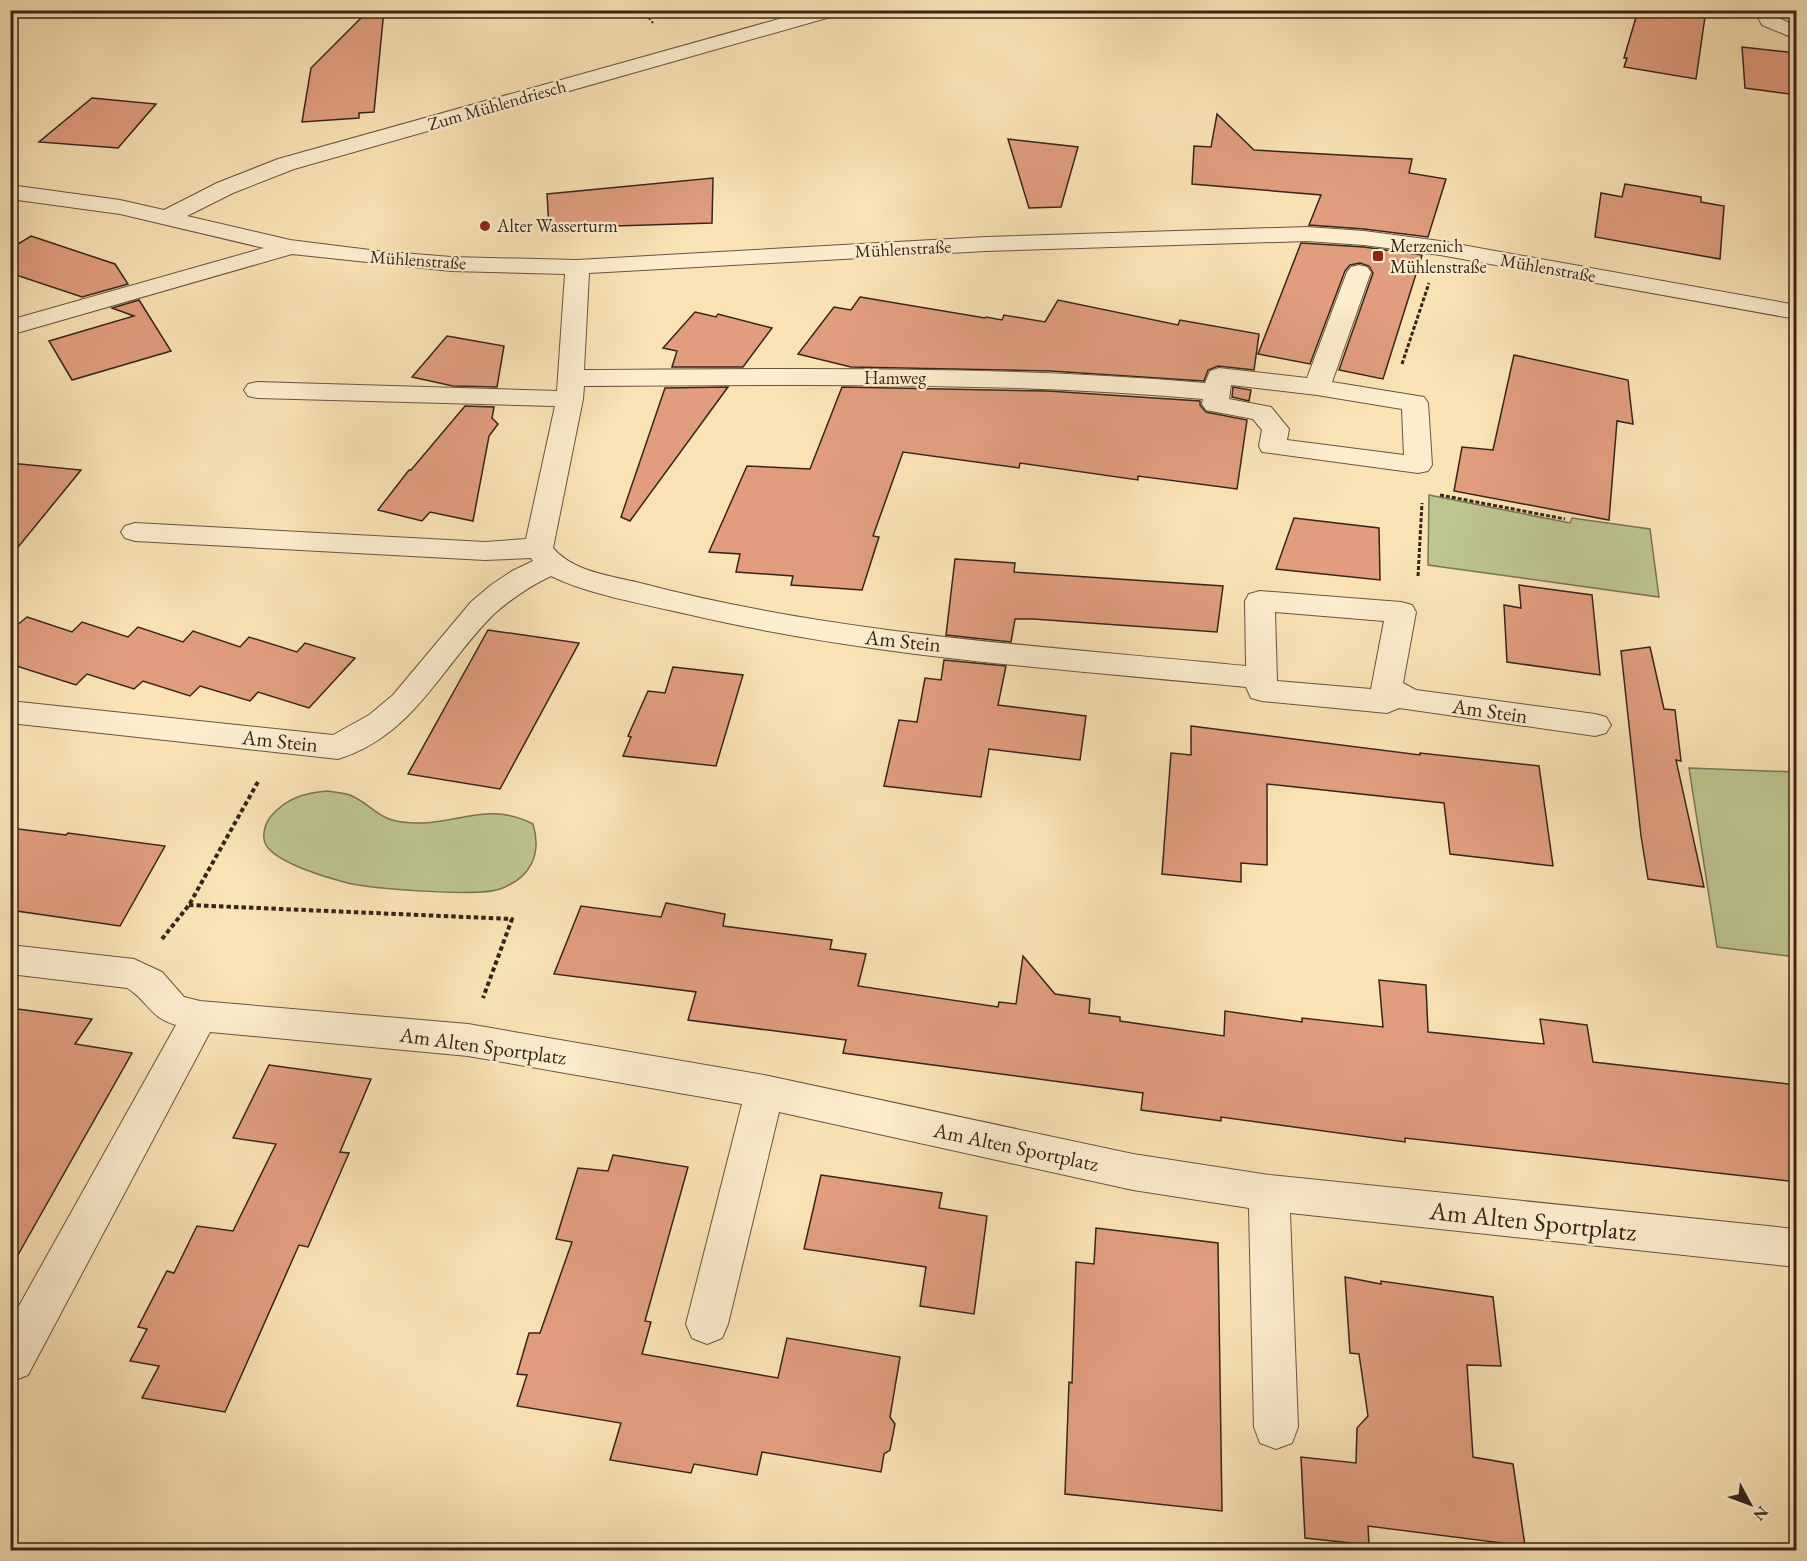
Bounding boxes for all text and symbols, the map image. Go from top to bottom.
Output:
street label: Zum Mühlendriesch [425,74,569,135]
place label: Alter Wasserturm [496,214,618,237]
marker: Alter Wasserturm [478,219,492,233]
street label: Mühlenstraße [854,234,952,263]
place label: Merzenich Mühlenstraße [1390,234,1487,278]
street label: Mühlenstraße [369,245,467,274]
street label: Mühlenstraße [1499,248,1598,287]
marker: Merzenich Mühlenstraße [1371,249,1385,263]
street label: Hamweg [864,366,926,389]
street label: Am Stein [863,623,942,658]
street label: Am Stein [1450,692,1530,729]
street label: Am Stein [240,723,319,758]
street label: Am Alten Sportplatz [397,1020,568,1071]
street label: Am Alten Sportplatz [930,1116,1101,1177]
street label: Am Alten Sportplatz [1427,1193,1638,1249]
north arrow [1720,1474,1780,1534]
text: N [1749,1502,1773,1525]

